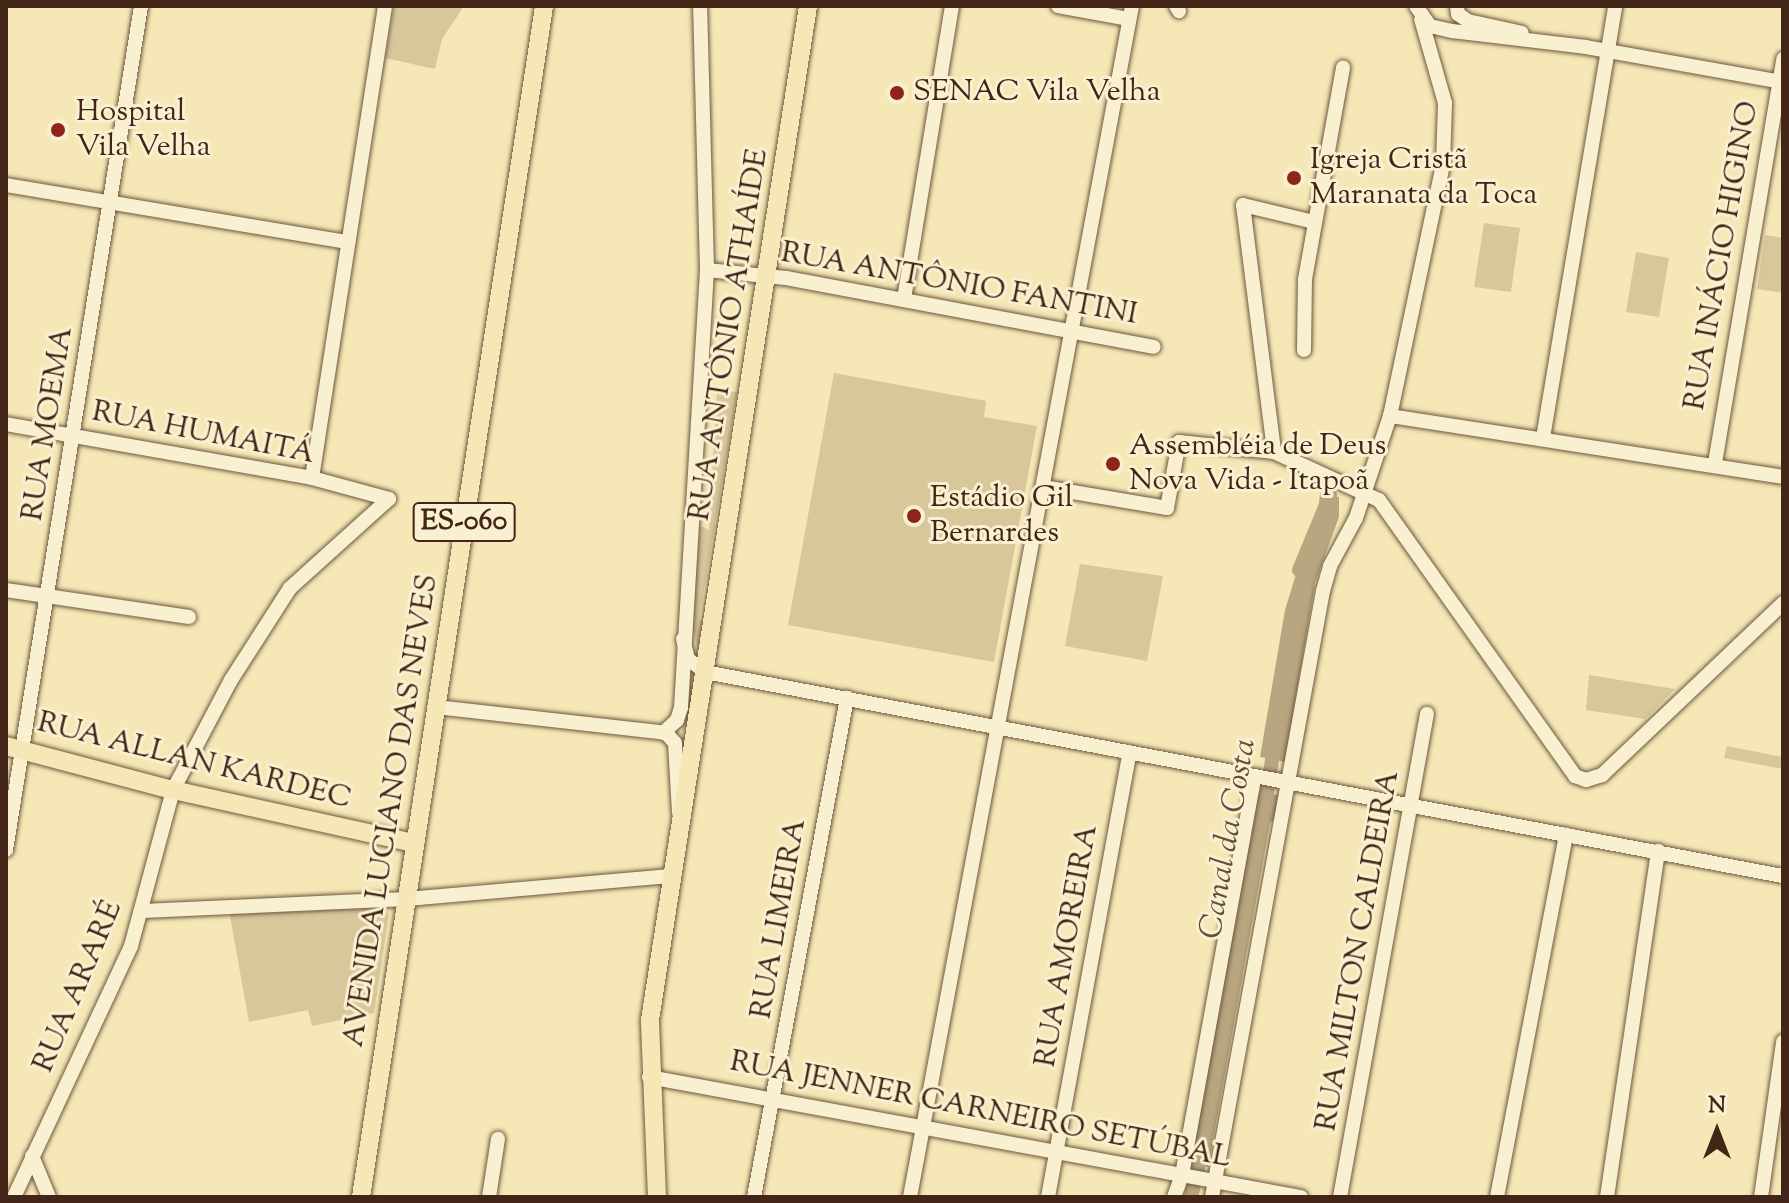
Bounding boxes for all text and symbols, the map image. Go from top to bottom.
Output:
place label: SENAC Vila Velha [913,75,1160,111]
marker: SENAC Vila Velha [888,84,906,102]
place label: Hospital Vila Velha [76,95,210,166]
street label: RUA INÁCIO HIGINO [1678,99,1768,413]
marker: Hospital Vila Velha [47,119,69,141]
place label: Igreja Cristã Maranata da Toca [1310,143,1537,214]
street label: RUA ANTÔNIO ATHAÍDE [683,146,777,524]
marker: Igreja Cristã Maranata da Toca [1285,169,1303,187]
street label: RUA ANTÔNIO FANTINI [778,236,1140,334]
street label: RUA MOEMA [16,324,82,524]
street label: RUA HUMAITÁ [89,395,317,473]
place label: Assembléia de Deus Nova Vida - Itapoã [1129,429,1386,500]
marker: Assembléia de Deus Nova Vida - Itapoã [1104,455,1122,473]
place label: Estádio Gil Bernardes [930,481,1073,552]
road number: ES-060 [412,498,516,546]
marker: Estádio Gil Bernardes [905,507,923,525]
street label: AVENIDA LUCIANO DAS NEVES [337,572,447,1050]
street label: RUA ALLAN KARDEC [33,706,355,818]
water label: Canal da Costa [1192,736,1266,942]
street label: RUA MILTON CALDEIRA [1310,768,1408,1134]
street label: RUA LIMEIRA [745,816,815,1022]
street label: RUA AMOREIRA [1029,822,1107,1070]
street label: RUA ARARÉ [27,896,131,1078]
street label: RUA JENNER CARNEIRO SETÚBAL [727,1045,1233,1177]
north arrow [1677,1091,1757,1171]
text: N [1708,1091,1726,1123]

